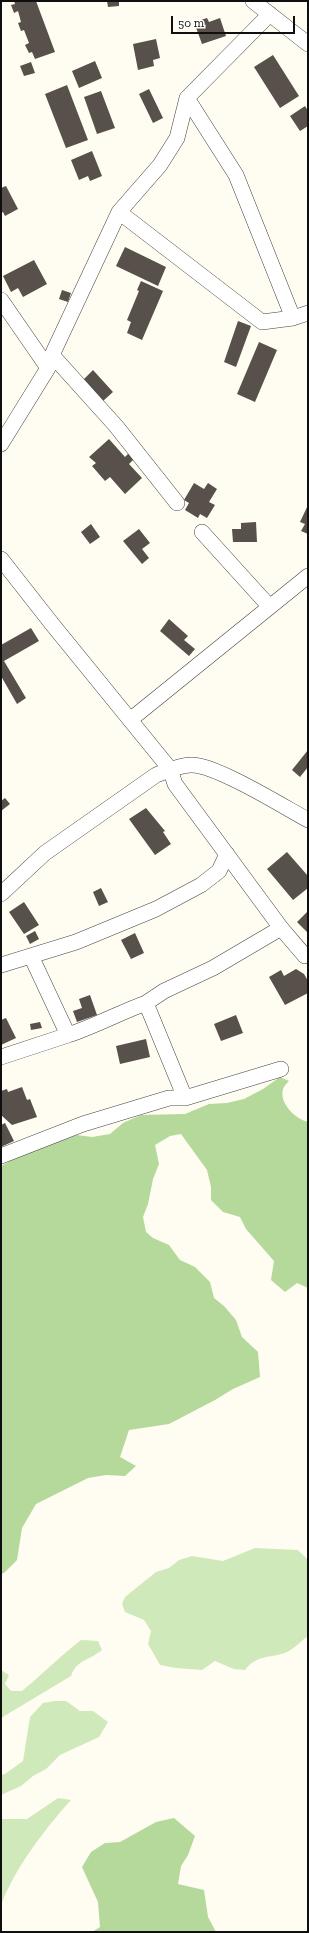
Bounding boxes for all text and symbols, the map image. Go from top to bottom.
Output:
scale bar [173,8,297,34]
text: 50 m [178,16,204,30]

